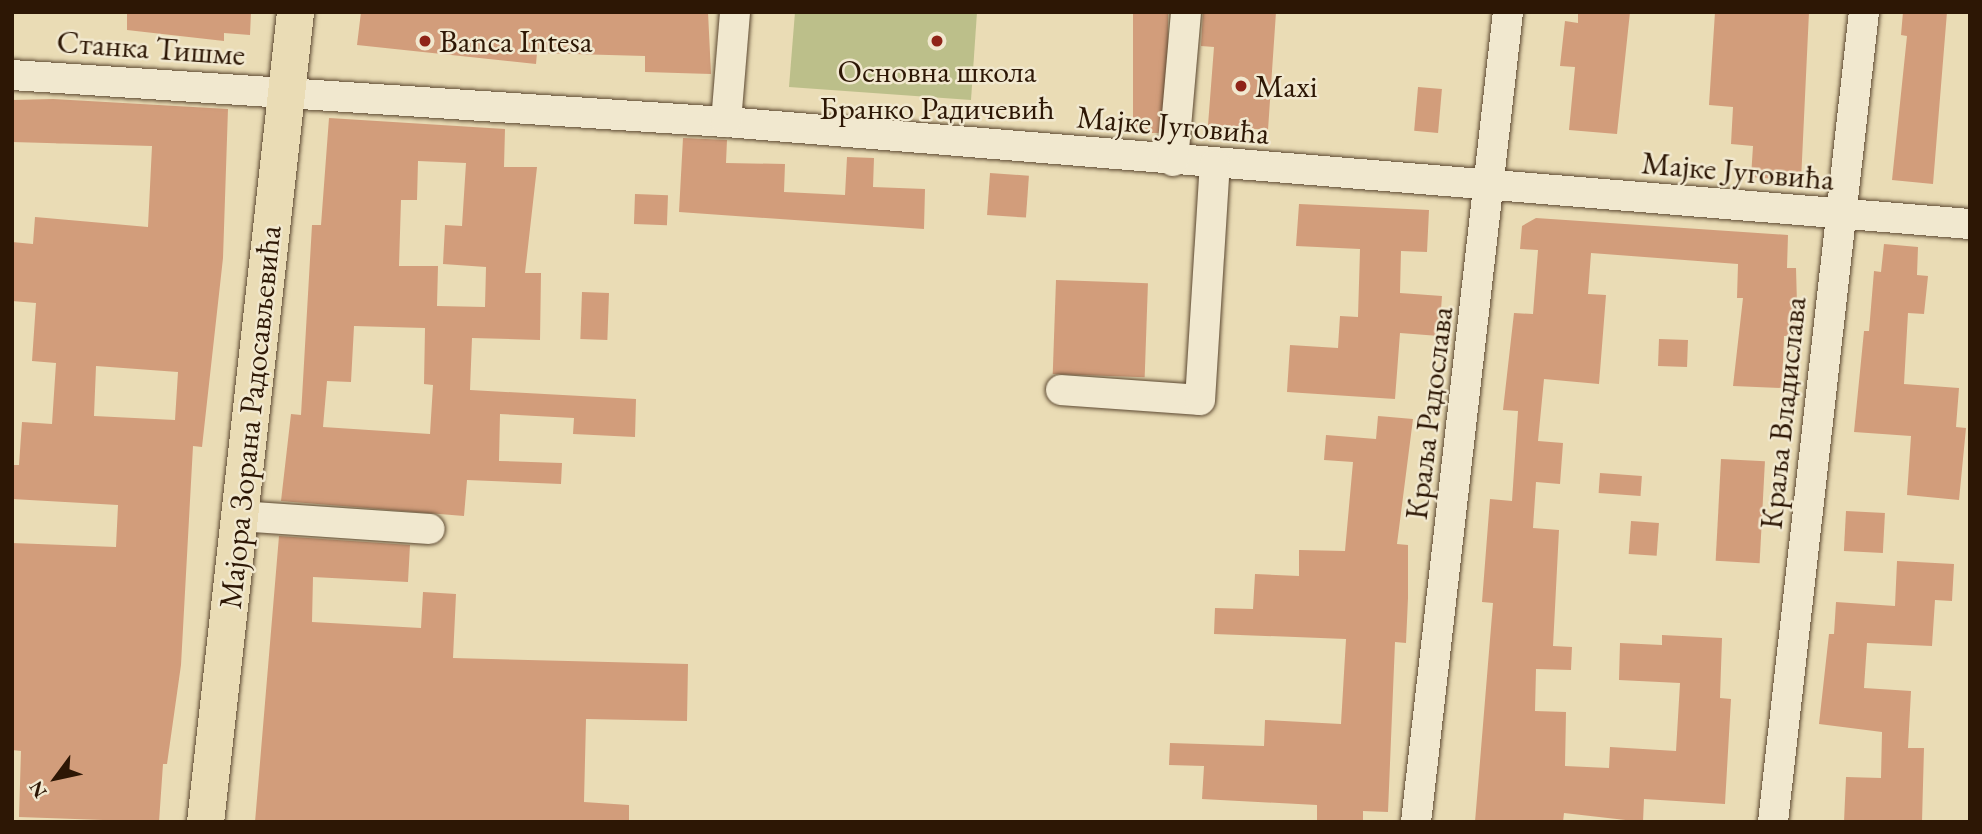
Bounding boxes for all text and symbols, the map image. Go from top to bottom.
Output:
street label: Станка Тишме [55,22,247,74]
place label: Banca Intesa [439,22,593,60]
marker: Banca Intesa [417,33,433,49]
marker: Основна школа Бранко Радичевић [929,33,945,49]
place label: Основна школа Бранко Радичевић [819,53,1055,128]
place label: Maxi [1255,67,1318,105]
marker: Maxi [1233,78,1249,94]
street label: Мајке Југовића [1075,97,1271,153]
street label: Мајке Југовића [1640,143,1836,199]
street label: Мајора Зорана Радосављевића [211,223,289,611]
street label: Краља Владислава [1752,295,1814,531]
street label: Краља Радослава [1397,304,1461,522]
north arrow [21,743,91,813]
text: N [23,776,53,803]

